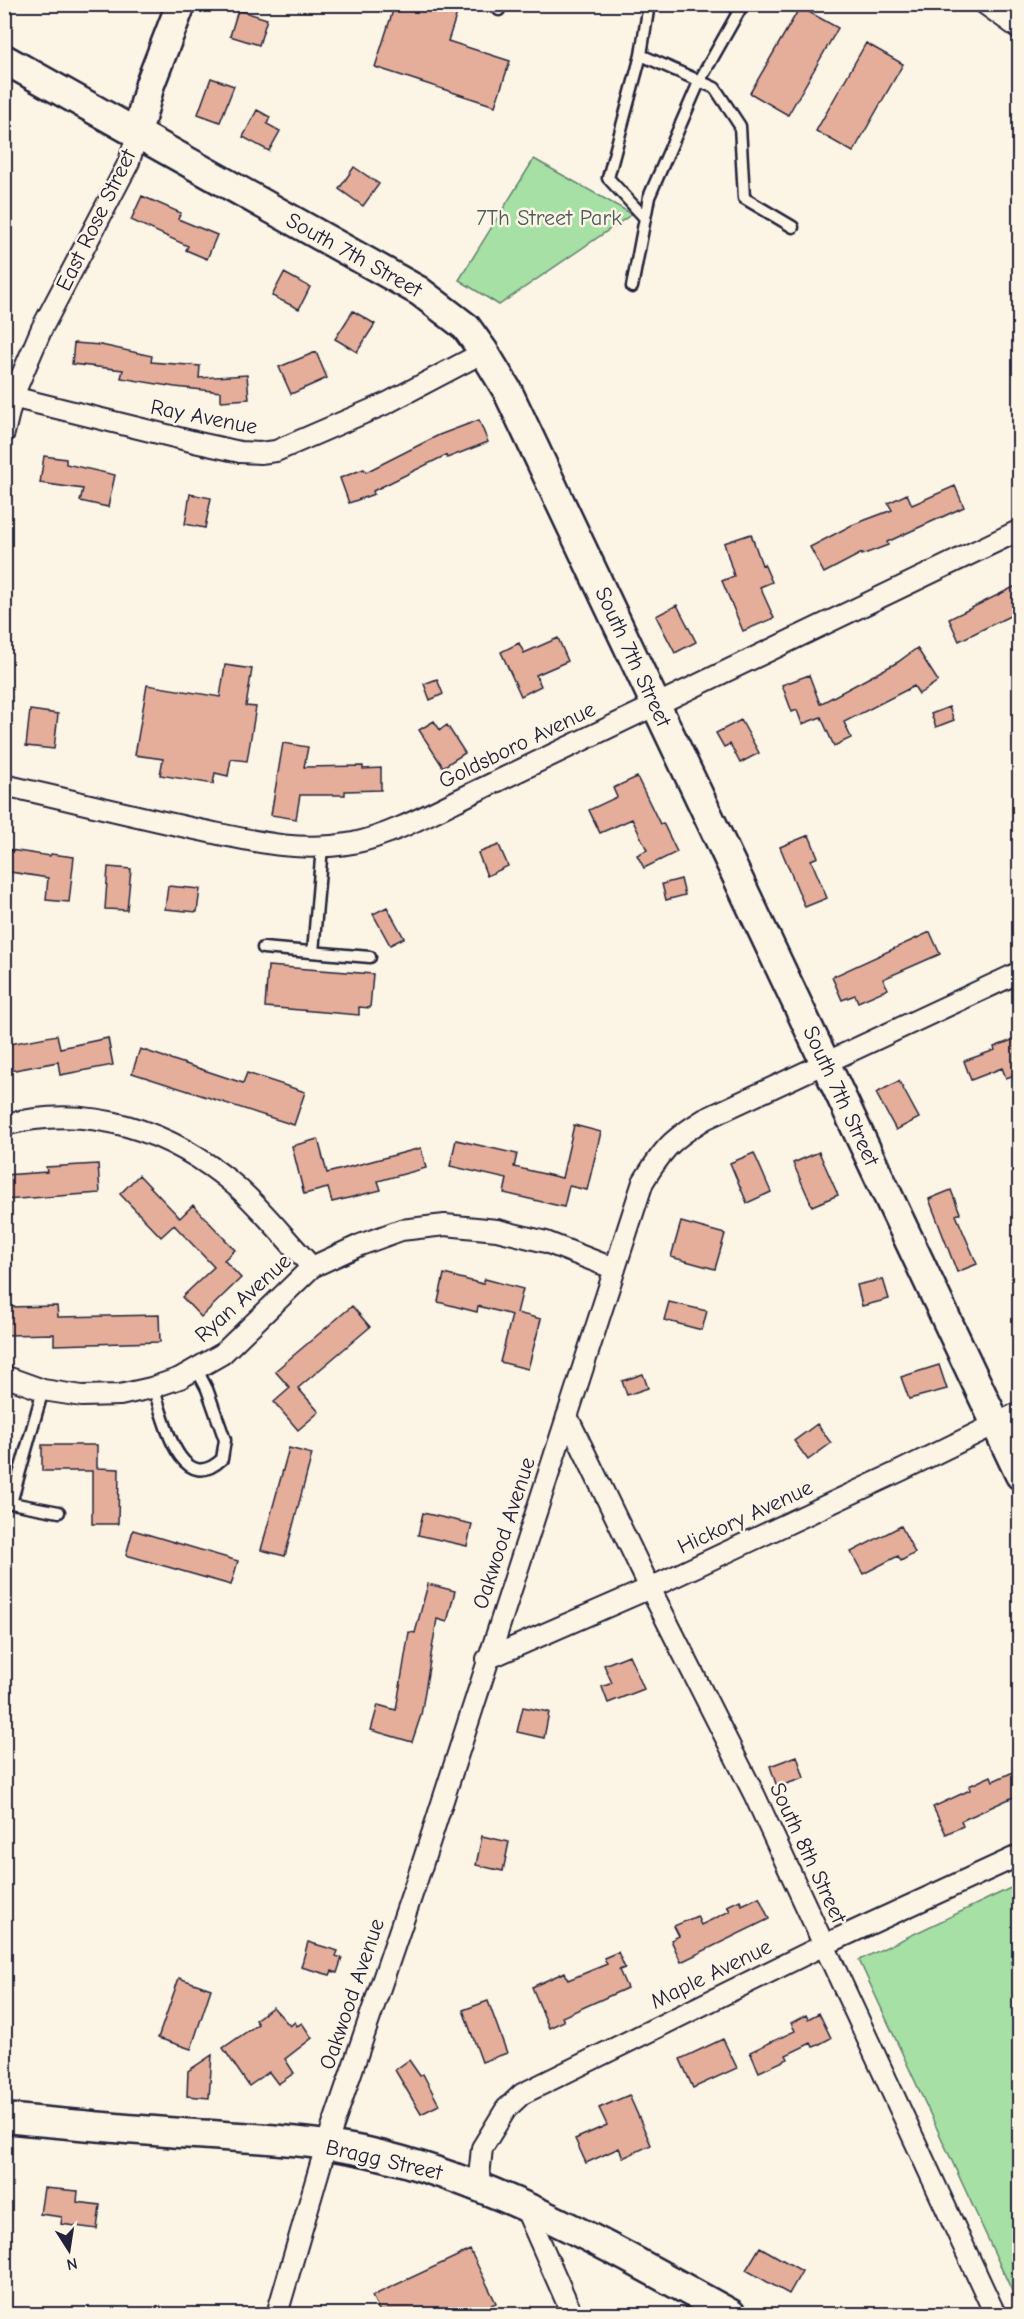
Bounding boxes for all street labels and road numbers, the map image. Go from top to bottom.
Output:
street label: East Rose Street [50,144,142,295]
street label: South 7th Street [281,207,427,303]
street label: Ray Avenue [148,394,260,440]
street label: South 7th Street [589,583,677,732]
street label: Goldsboro Avenue [435,696,599,794]
street label: South 7th Street [797,1022,885,1171]
street label: Ryan Avenue [190,1248,296,1348]
street label: Oakwood Avenue [467,1454,541,1612]
street label: Hickory Avenue [673,1474,817,1560]
street label: South 8th Street [764,1778,852,1928]
street label: Oakwood Avenue [314,1915,390,2073]
street label: Maple Avenue [646,1933,776,2015]
street label: Bragg Street [323,2134,446,2186]

